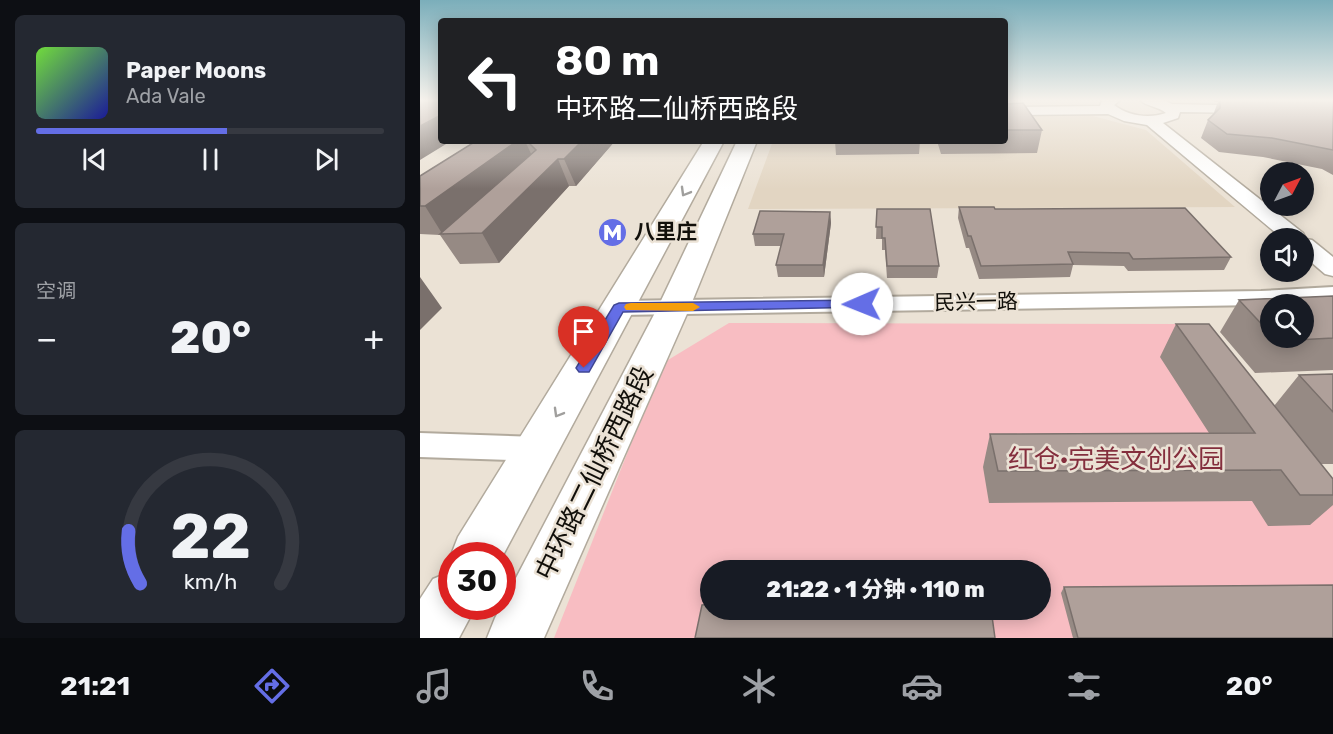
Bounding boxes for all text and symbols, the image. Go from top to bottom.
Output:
text: 80 m [555,36,659,86]
icon: left [456,42,534,120]
text: Paper Moons [126,57,266,84]
text: Ada Vale [126,84,206,108]
text: 中环路二仙桥西路段 [555,93,798,125]
icon: previous [78,143,111,176]
icon: pause [194,143,227,176]
icon: next [310,143,343,176]
north arrow [1260,162,1314,216]
map controls [1260,162,1314,348]
one-way arrow [681,186,692,196]
metro station icon: 八里庄 [597,216,629,248]
place label: 八里庄 [634,219,697,244]
button: sound [1260,228,1314,282]
position arrow [830,272,894,336]
text: 空调 [36,279,76,303]
street label: 民兴一路 [934,288,1018,315]
button: search [1260,294,1314,348]
pin [558,306,609,368]
text: 20° [170,311,251,364]
icon: arrive [567,315,600,348]
text: − [36,319,57,358]
text: + [363,319,384,358]
street label: 中环路二仙桥西路段 [529,361,660,585]
one-way arrow [554,407,565,417]
park label: 红仓·完美文创公园 [1008,444,1224,475]
text: 22 [169,500,251,574]
speed limit sign: 30 [438,542,516,620]
text: km/h [183,569,237,594]
text: 21:22 · 1 分钟 · 110 m [766,576,985,603]
icon: directions [251,665,293,707]
icon: music [413,665,455,707]
icon: phone [576,665,618,707]
icon: climate [738,665,780,707]
icon: car [901,665,943,707]
icon: filters [1063,665,1105,707]
text: 21:21 [60,670,130,702]
text: 20° [1226,670,1273,702]

